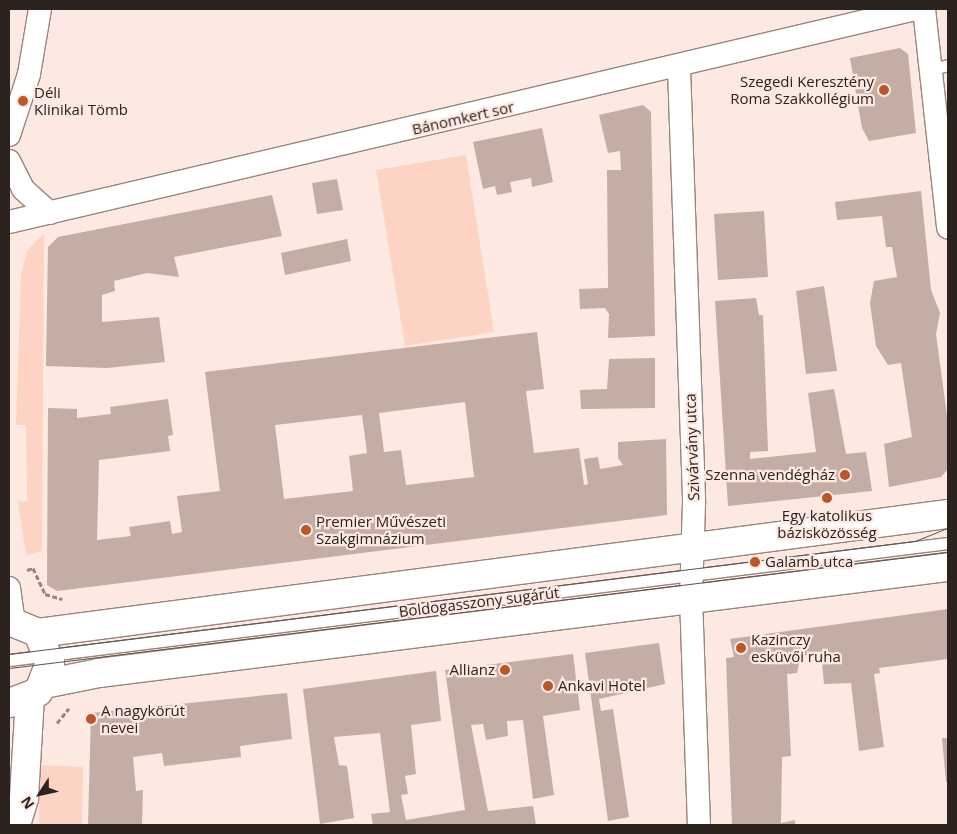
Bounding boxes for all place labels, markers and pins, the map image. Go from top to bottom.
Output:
place label: Szegedi Keresztény Roma Szakkollégium [730,72,874,107]
place label: Déli Klinikai Tömb [34,83,128,118]
marker: Szegedi Keresztény Roma Szakkollégium [878,84,890,96]
marker: Déli Klinikai Tömb [16,94,30,108]
place label: Szenna vendégház [705,466,835,484]
marker: Szenna vendégház [839,469,851,481]
marker: Egy katolikus bázisközösség [821,492,833,504]
place label: Egy katolikus bázisközösség [777,506,877,541]
place label: Premier Művészeti Szakgimnázium [316,512,446,547]
marker: Premier Művészeti Szakgimnázium [300,524,312,536]
place label: Galamb utca [765,553,853,571]
marker: Galamb utca [749,556,761,568]
place label: Kazinczy esküvői ruha [751,630,841,665]
marker: Kazinczy esküvői ruha [735,642,747,654]
place label: Allianz [450,661,495,679]
marker: Allianz [499,664,511,676]
place label: Ankavi Hotel [558,677,646,695]
marker: Ankavi Hotel [542,680,554,692]
place label: A nagykörút nevei [101,701,185,736]
marker: A nagykörút nevei [85,713,97,725]

